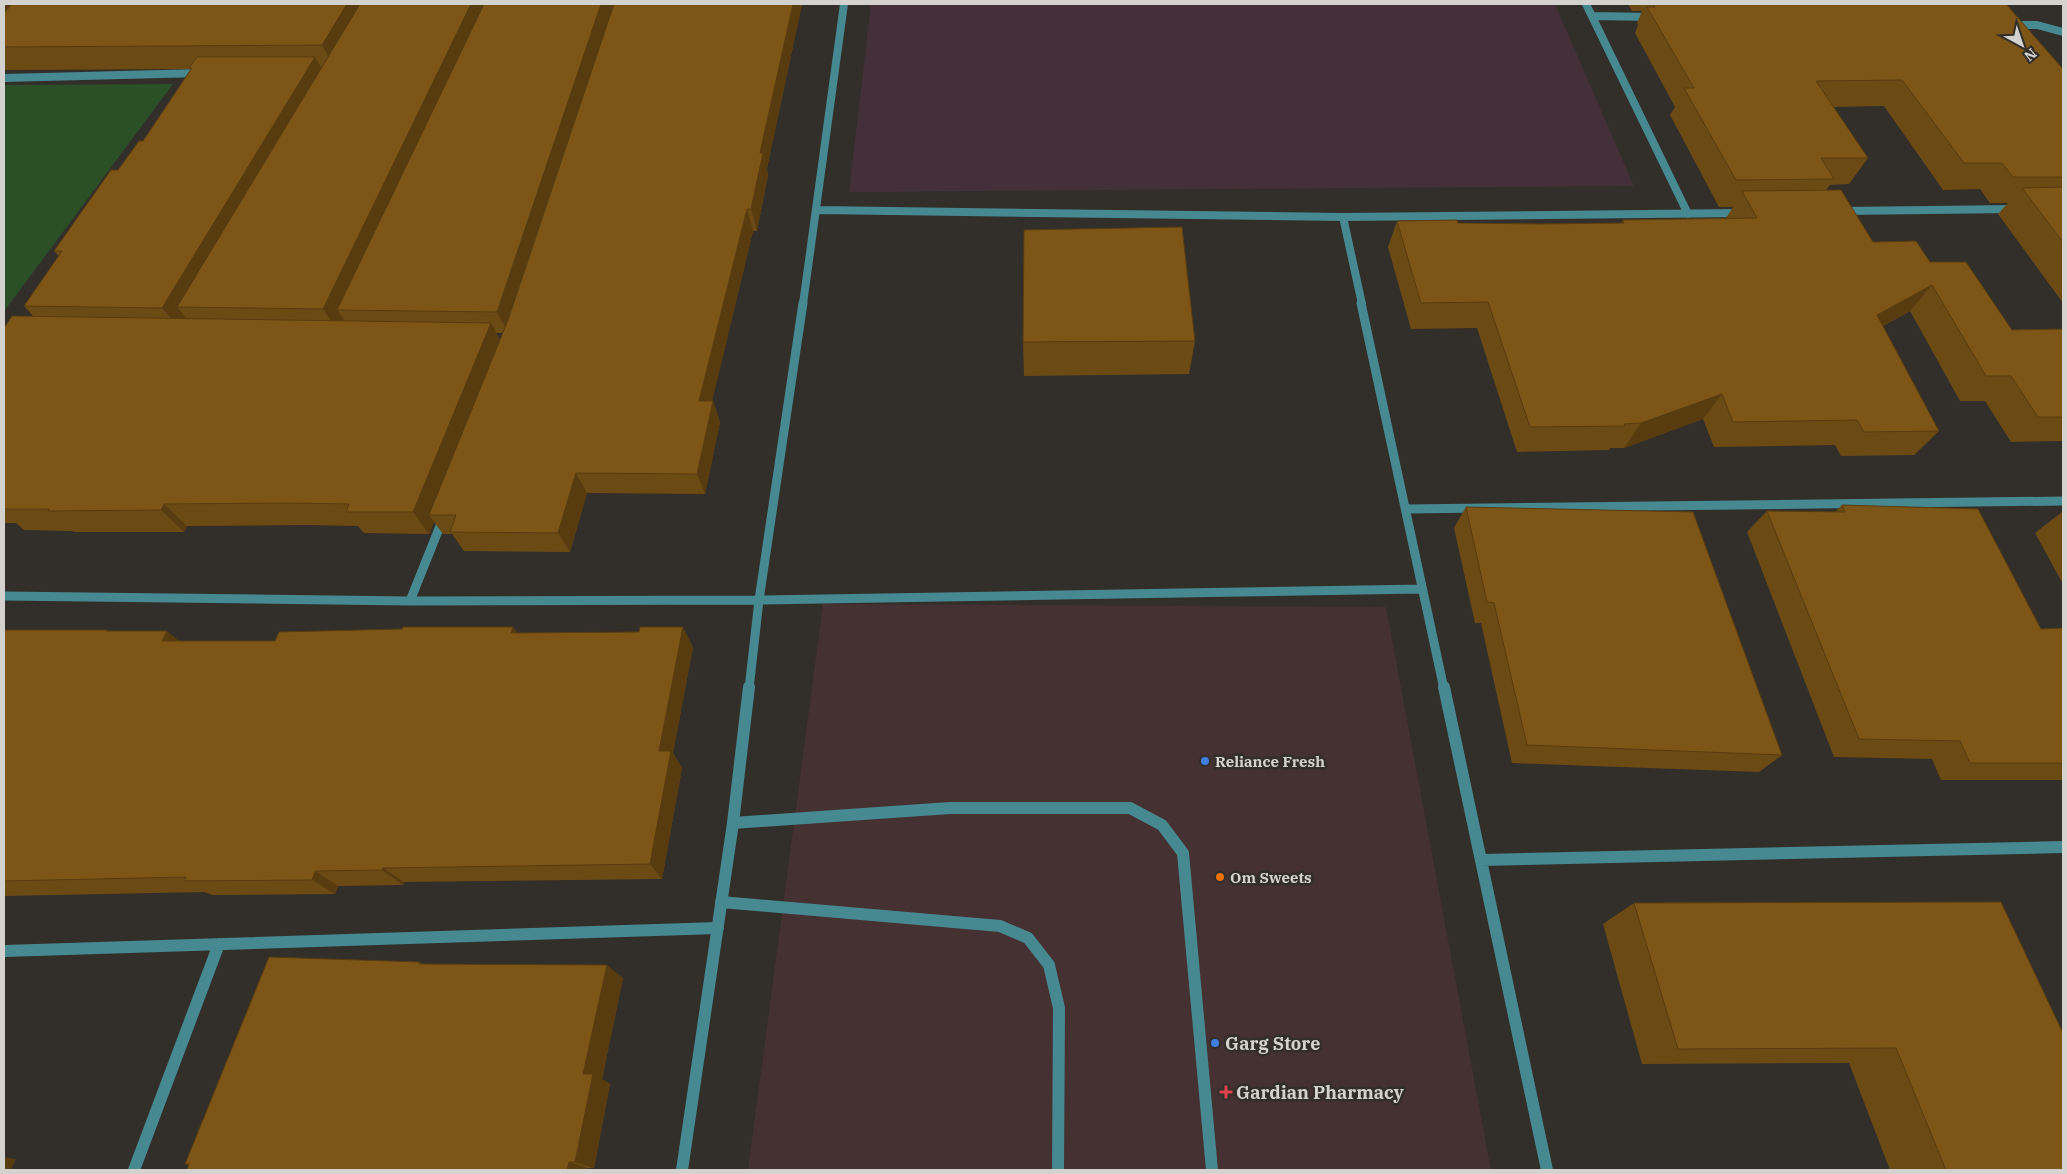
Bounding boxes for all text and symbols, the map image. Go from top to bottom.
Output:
north arrow [1997,20,2047,70]
text: N [2020,45,2040,65]
place label: Reliance Fresh [1215,752,1325,771]
marker: Reliance Fresh [1199,755,1211,767]
place label: Om Sweets [1230,868,1312,887]
marker: Om Sweets [1214,871,1226,883]
place label: Garg Store [1225,1032,1320,1055]
marker: Garg Store [1209,1037,1221,1049]
place label: Gardian Pharmacy [1236,1081,1405,1104]
marker: Gardian Pharmacy [1220,1086,1232,1098]

